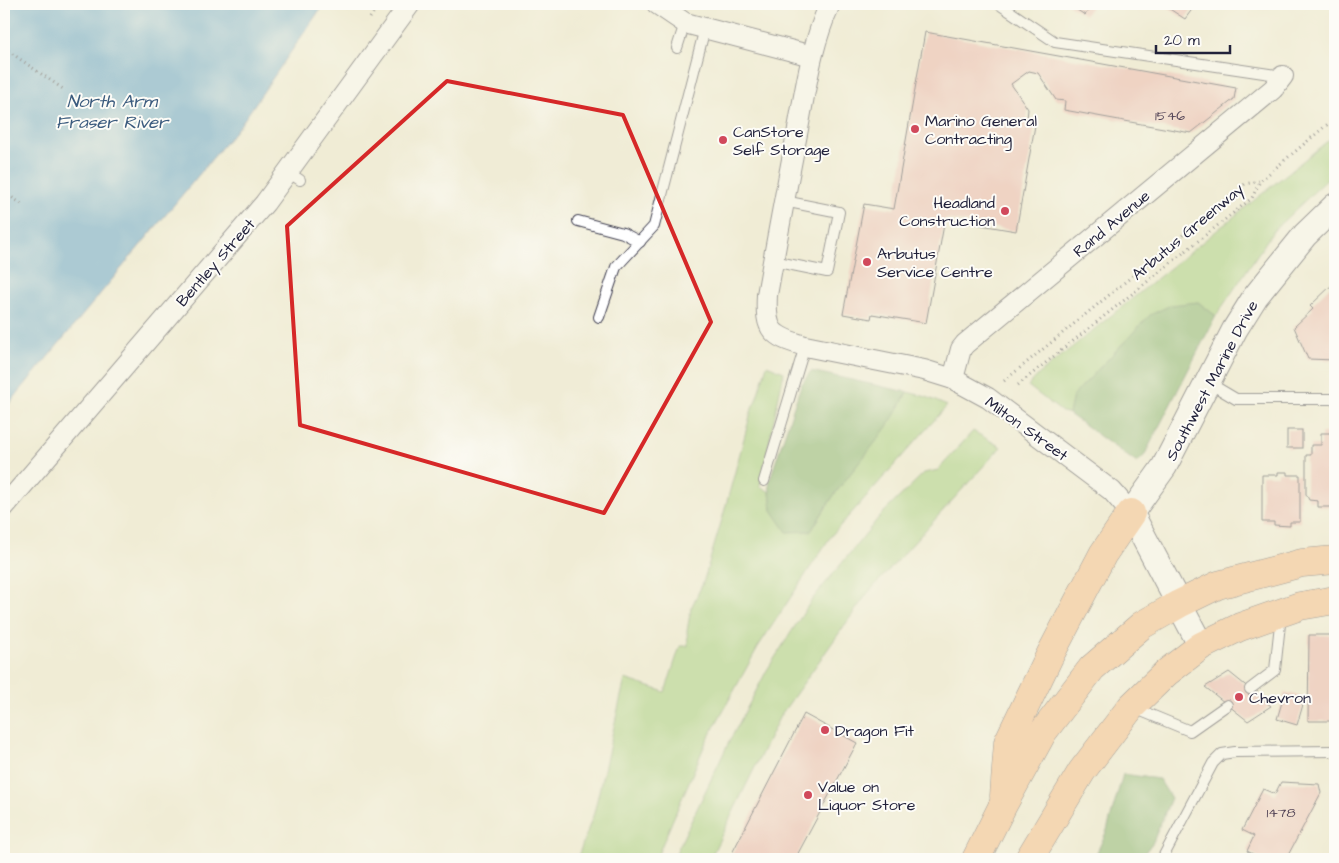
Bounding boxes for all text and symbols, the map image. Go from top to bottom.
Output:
scale bar [1156,22,1230,54]
text: 20 m [1164,30,1200,51]
water label: North Arm Fraser River [56,89,170,135]
house number: 1546 [1155,106,1185,126]
place label: Marino General Contracting [925,110,1037,151]
place label: CanStore Self Storage [733,121,830,162]
marker: Marino General Contracting [909,123,921,135]
marker: CanStore Self Storage [717,134,729,146]
street label: Arbutus Greenway [1127,178,1249,286]
street label: Rand Avenue [1069,185,1155,262]
place label: Headland Construction [899,192,995,232]
marker: Headland Construction [999,205,1011,217]
street label: Bentley Street [171,213,261,312]
place label: Arbutus Service Centre [877,243,993,283]
marker: Arbutus Service Centre [861,256,873,268]
street label: Southwest Marine Drive [1160,296,1264,464]
street label: Milton Street [981,391,1073,467]
place label: Chevron [1249,687,1311,709]
marker: Chevron [1233,691,1245,703]
place label: Dragon Fit [835,720,915,743]
marker: Dragon Fit [819,724,831,736]
place label: Value on Liquor Store [818,776,916,816]
marker: Value on Liquor Store [802,789,814,801]
house number: 1478 [1266,803,1296,823]

